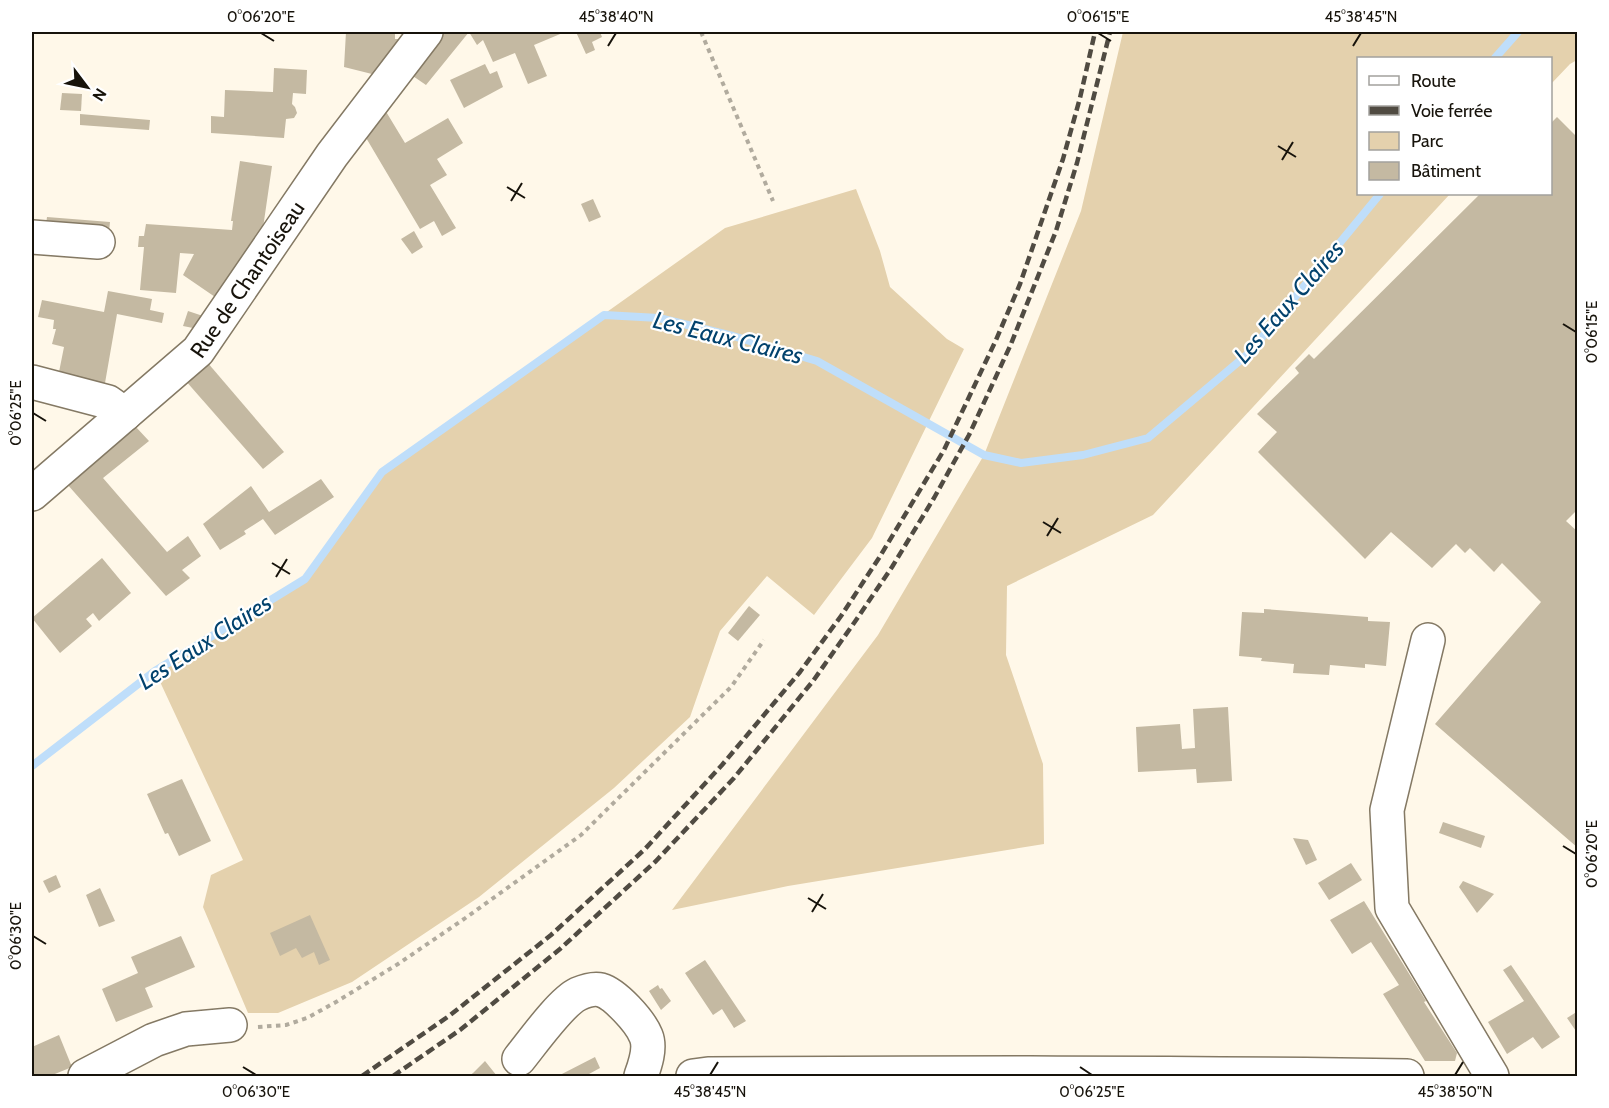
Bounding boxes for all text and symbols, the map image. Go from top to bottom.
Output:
text: 0°06'20"E [227,8,295,26]
text: 45°38'40"N [578,8,654,26]
text: 0°06'15"E [1067,8,1129,26]
text: 45°38'45"N [1325,8,1397,26]
north arrow [57,57,117,117]
legend [1357,57,1552,195]
text: Route [1411,70,1456,92]
text: N [88,85,110,105]
text: Voie ferrée [1411,100,1492,122]
text: Parc [1411,130,1443,152]
text: Bâtiment [1411,160,1481,182]
street label: Rue de Chantoiseau [184,196,311,363]
water label: Les Eaux Claires [1227,234,1350,369]
text: 0°06'15"E [1583,301,1601,363]
water label: Les Eaux Claires [650,305,806,370]
text: 0°06'25"E [7,380,25,446]
water label: Les Eaux Claires [133,588,277,695]
text: 0°06'20"E [1583,820,1601,888]
text: 0°06'30"E [7,902,25,970]
text: 0°06'30"E [222,1083,290,1101]
text: 45°38'45"N [674,1083,746,1101]
text: 0°06'25"E [1059,1083,1125,1101]
text: 45°38'50"N [1418,1083,1492,1101]

